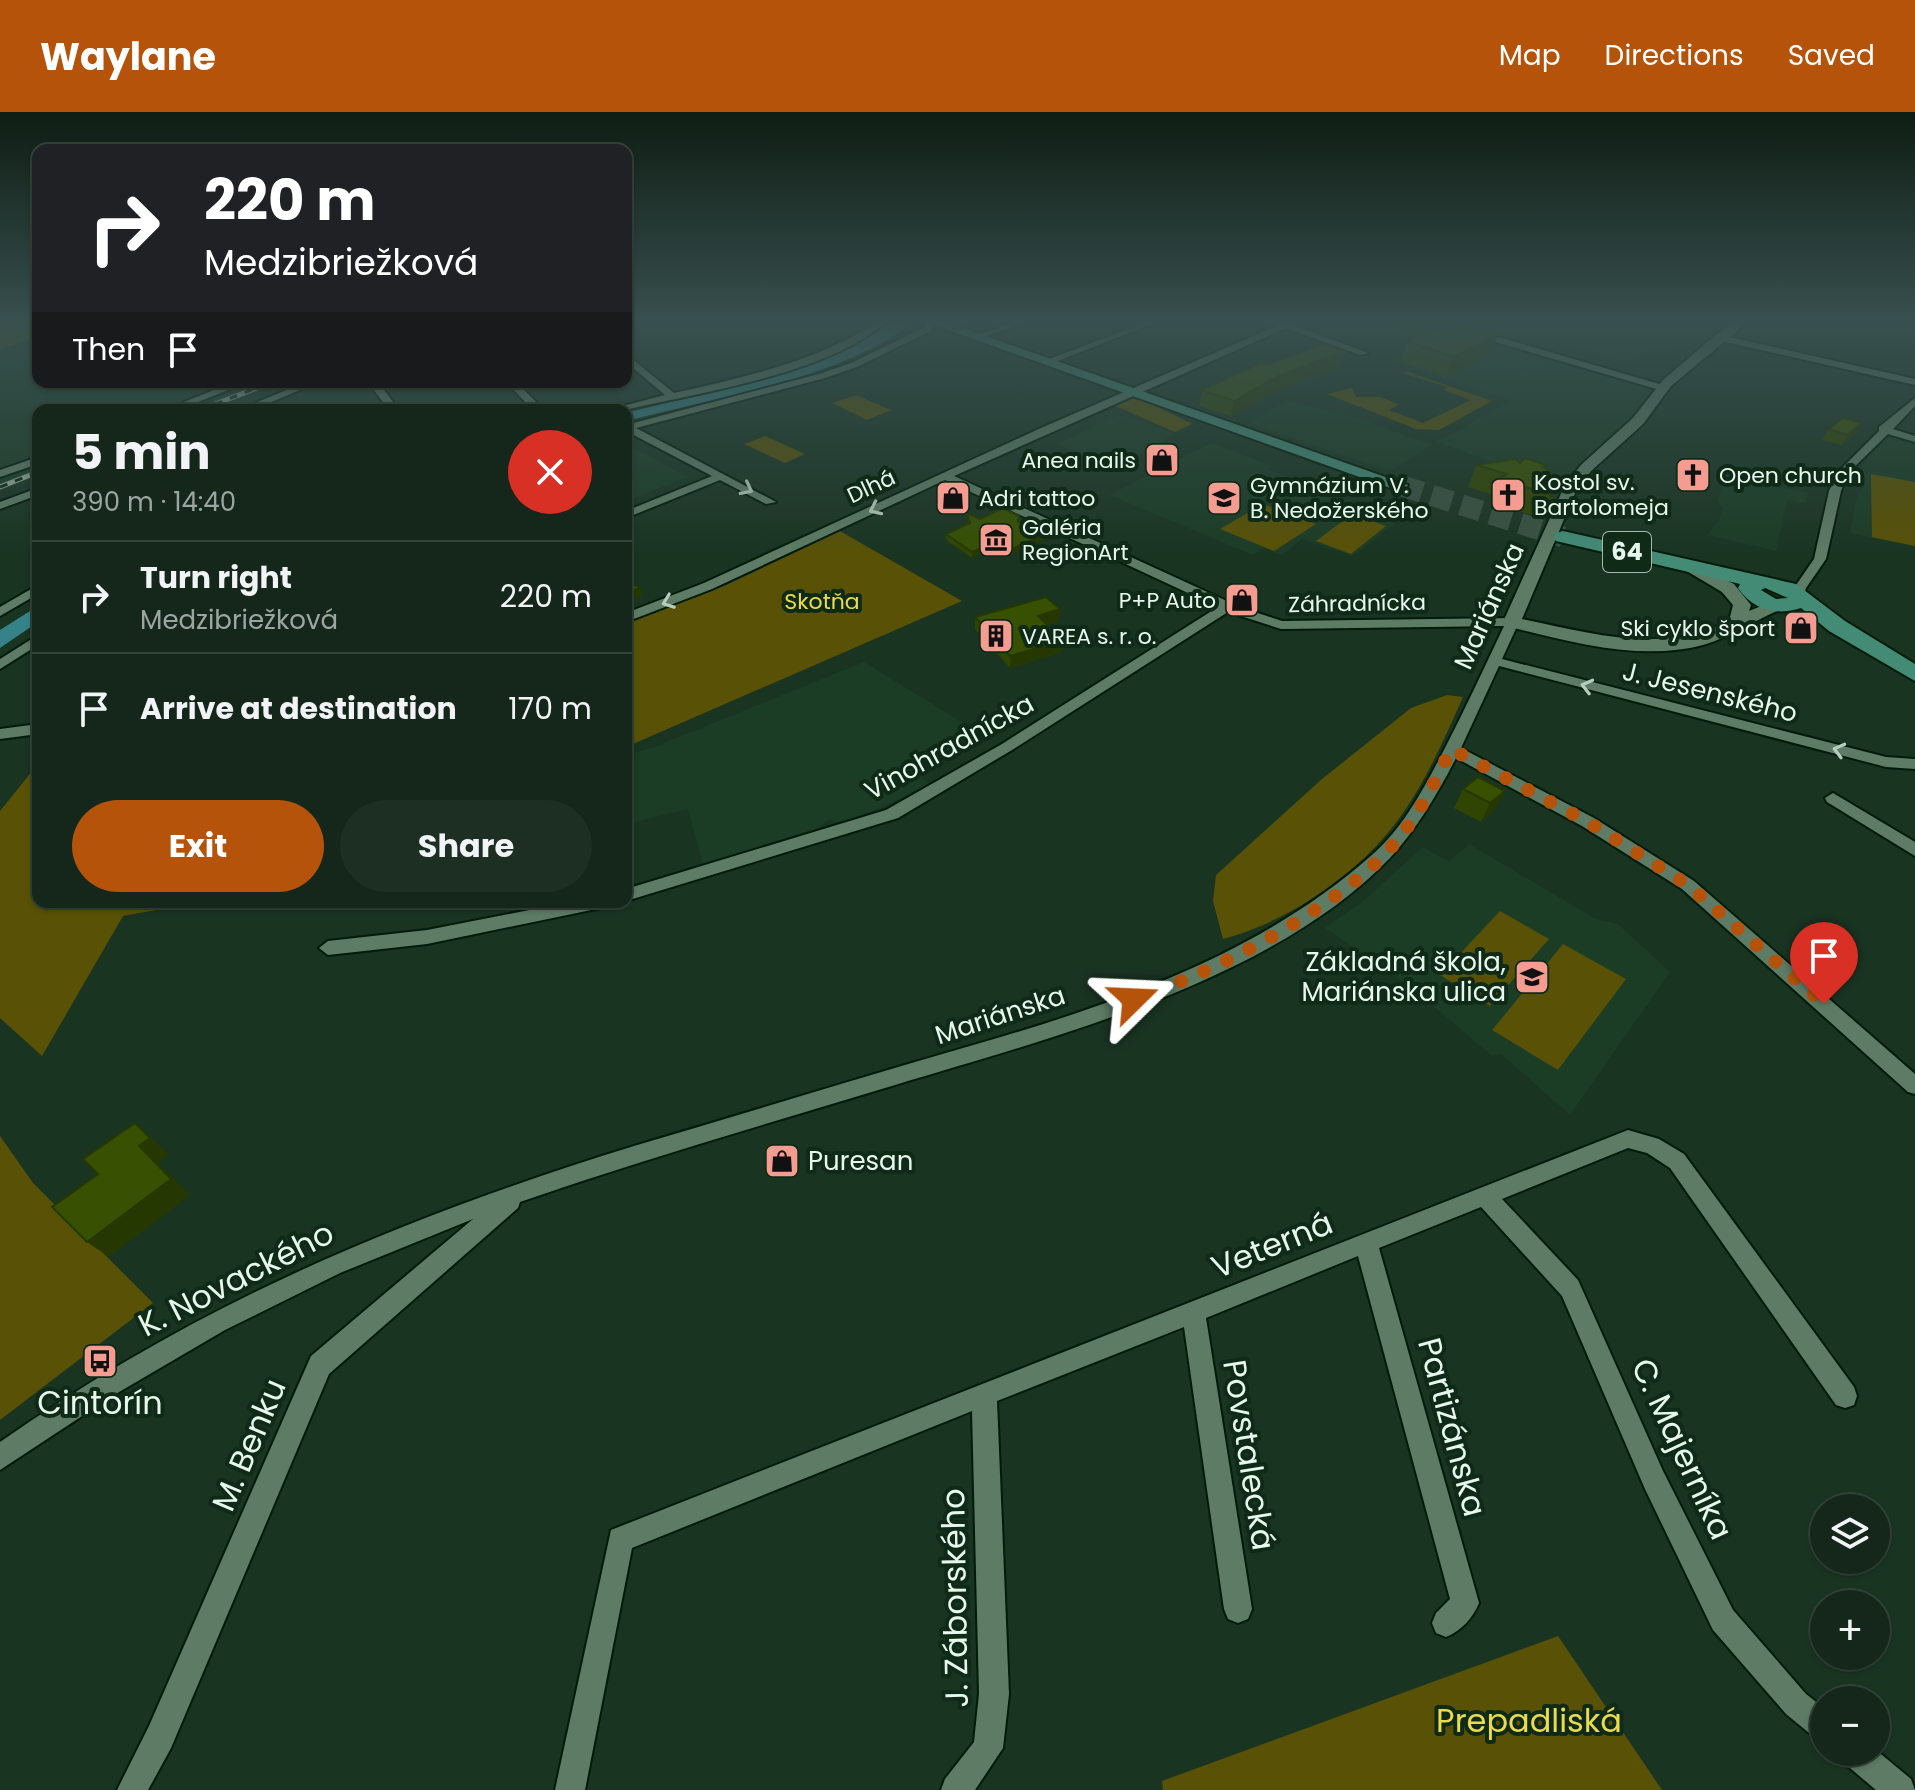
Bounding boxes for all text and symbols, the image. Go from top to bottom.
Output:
text: Waylane [40,30,216,83]
text: Map [1499,36,1561,75]
text: Directions [1605,36,1744,75]
text: Saved [1788,36,1875,75]
text: 220 m [204,161,376,240]
icon: right [72,176,176,280]
text: Medzibriežková [204,237,478,288]
text: Then [72,328,145,371]
icon: arrive [161,328,205,372]
text: 5 min [72,419,211,486]
button: close [508,430,592,514]
shop icon: Anea nails [1143,441,1181,479]
place label: Anea nails [1021,445,1136,476]
church icon: Open church [1674,456,1712,494]
place label: Open church [1719,460,1862,491]
street label: Dlhá [842,462,900,511]
place label: Kostol sv. Bartolomeja [1534,467,1669,523]
place label: Gymnázium V. B. Nedožerského [1250,470,1429,526]
church icon: Kostol sv. Bartolomeja [1489,476,1527,514]
shop icon: Adri tattoo [934,479,972,517]
school or university icon: Gymnázium V. B. Nedožerského [1205,479,1243,517]
one-way arrow [738,480,753,495]
place label: Adri tattoo [979,483,1095,514]
text: 390 m · 14:40 [72,484,236,520]
one-way arrow [868,499,883,515]
place label: Galéria RegionArt [1022,512,1129,568]
museum icon: Galéria RegionArt [977,521,1015,559]
road number: 64 [1603,532,1651,572]
street label: Mariánska [1445,537,1533,675]
text: Turn right [140,556,292,599]
icon: right [72,575,116,619]
text: 220 m [500,575,592,618]
shop icon: P+P Auto [1223,581,1261,619]
place label: P+P Auto [1119,585,1216,616]
park label: Skotňa [784,586,860,617]
street label: Záhradnícka [1288,587,1426,620]
one-way arrow [661,592,675,609]
text: Medzibriežková [140,602,338,638]
shop icon: Ski cyklo šport [1782,609,1820,647]
place label: Ski cyklo šport [1620,613,1775,644]
building icon: VAREA s. r. o. [977,617,1015,655]
place label: VAREA s. r. o. [1022,621,1156,652]
street label: J. Jesenského [1619,653,1801,731]
one-way arrow [1580,678,1594,695]
street label: Vinohradnícka [858,686,1040,808]
icon: arrive [72,687,116,731]
text: Arrive at destination [140,687,457,730]
text: 170 m [508,687,592,730]
one-way arrow [1832,742,1846,759]
button: Exit [72,800,324,892]
button: Share [340,800,592,892]
pin [1790,922,1858,1004]
icon: arrive [1802,934,1846,978]
place label: Základná škola, Mariánska ulica [1301,944,1506,1010]
position arrow [1092,957,1176,1041]
school or university icon: Základná škola, Mariánska ulica [1513,958,1551,996]
street label: Mariánska [930,977,1070,1053]
shop icon: Puresan [763,1142,801,1180]
place label: Puresan [808,1143,913,1179]
street label: Veterná [1205,1200,1339,1289]
street label: K. Novackého [130,1210,341,1347]
street label: Partizánska [1407,1333,1498,1521]
bus stop icon: Cintorín [81,1342,119,1380]
street label: C. Majerníka [1621,1351,1744,1547]
street label: Povstalecká [1212,1356,1287,1553]
street label: M. Benku [201,1372,297,1518]
place label: Cintorín [37,1380,163,1425]
street label: J. Záborského [930,1488,979,1708]
map controls [1810,1494,1890,1766]
button: layers [1810,1494,1890,1574]
button: + [1810,1590,1890,1670]
button: − [1810,1686,1890,1766]
park label: Prepadliská [1436,1698,1622,1743]

